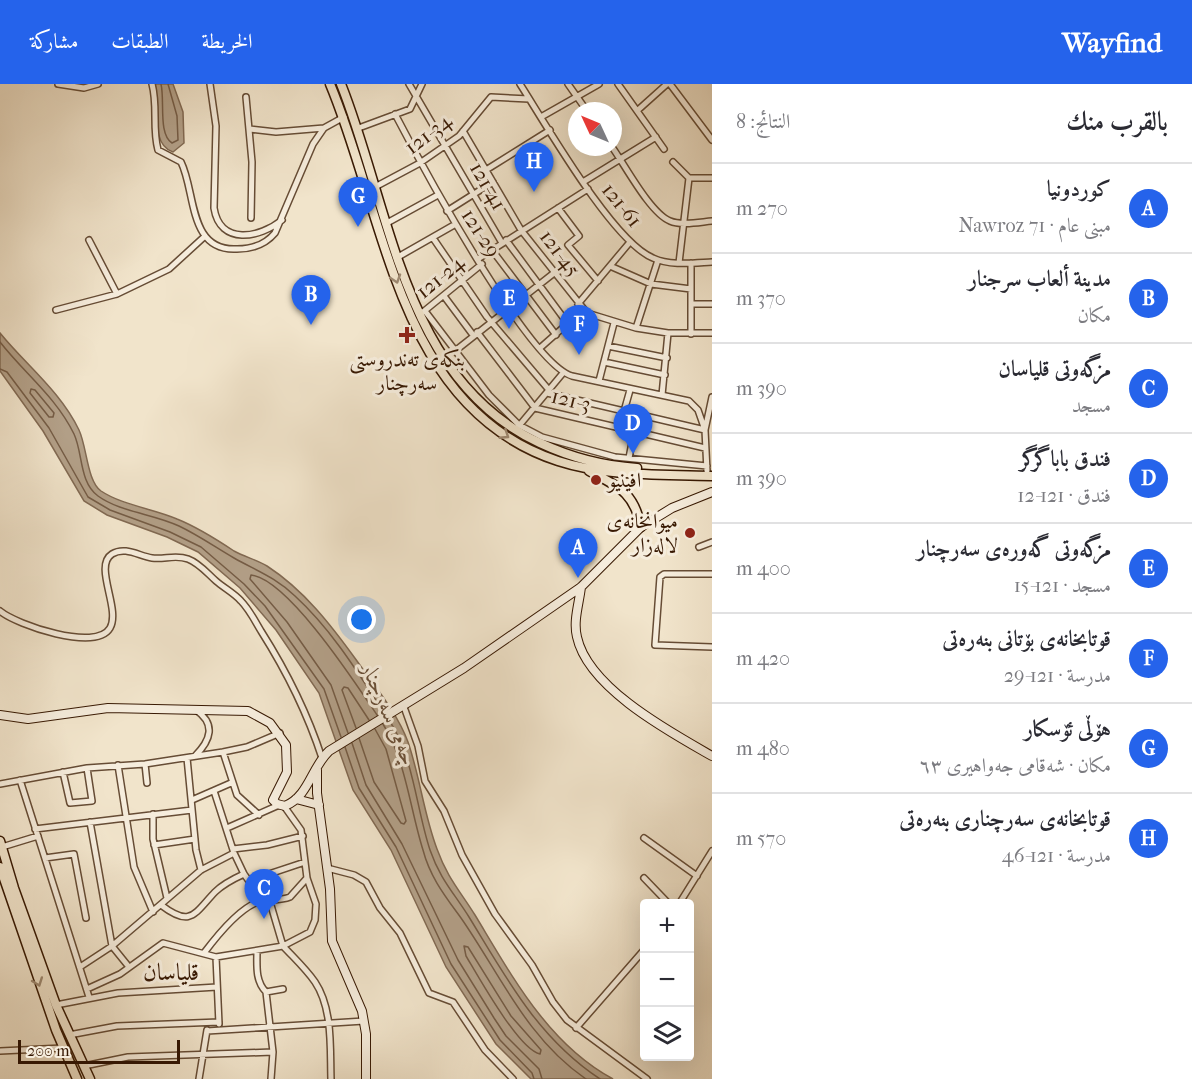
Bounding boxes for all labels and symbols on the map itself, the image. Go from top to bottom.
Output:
north arrow [568,102,622,156]
street label: 121-34 [400,108,457,159]
pin: H [514,142,554,192]
street label: 121-41 [465,158,511,214]
pin: G [338,178,378,227]
street label: 121-61 [597,178,647,232]
street label: 121-29 [456,204,506,262]
street label: 121-45 [535,225,585,281]
street label: 121-24 [411,250,469,303]
one-way arrow [388,273,401,284]
pin: B [292,276,330,325]
pin: E [490,280,528,329]
pin: F [560,306,598,355]
marker: بنکەی تەندروستی سەرچنار [398,326,416,344]
place label: بنکەی تەندروستی سەرچنار [349,347,465,397]
street label: 121-3 [549,384,593,416]
pin: D [614,404,652,454]
one-way arrow [499,428,510,439]
place label: افينيو [606,468,641,493]
marker: افينيو [589,473,603,487]
place label: میوانخانەی لالەزار [607,509,678,557]
marker: میوانخانەی لالەزار [683,526,697,540]
pin: A [558,528,598,578]
your location [347,605,376,634]
water label: چەمی سەرچنار [353,657,422,770]
pin: C [244,870,284,919]
district label: قلياسان [143,958,199,986]
one-way arrow [31,976,44,987]
scale bar [18,1037,180,1064]

